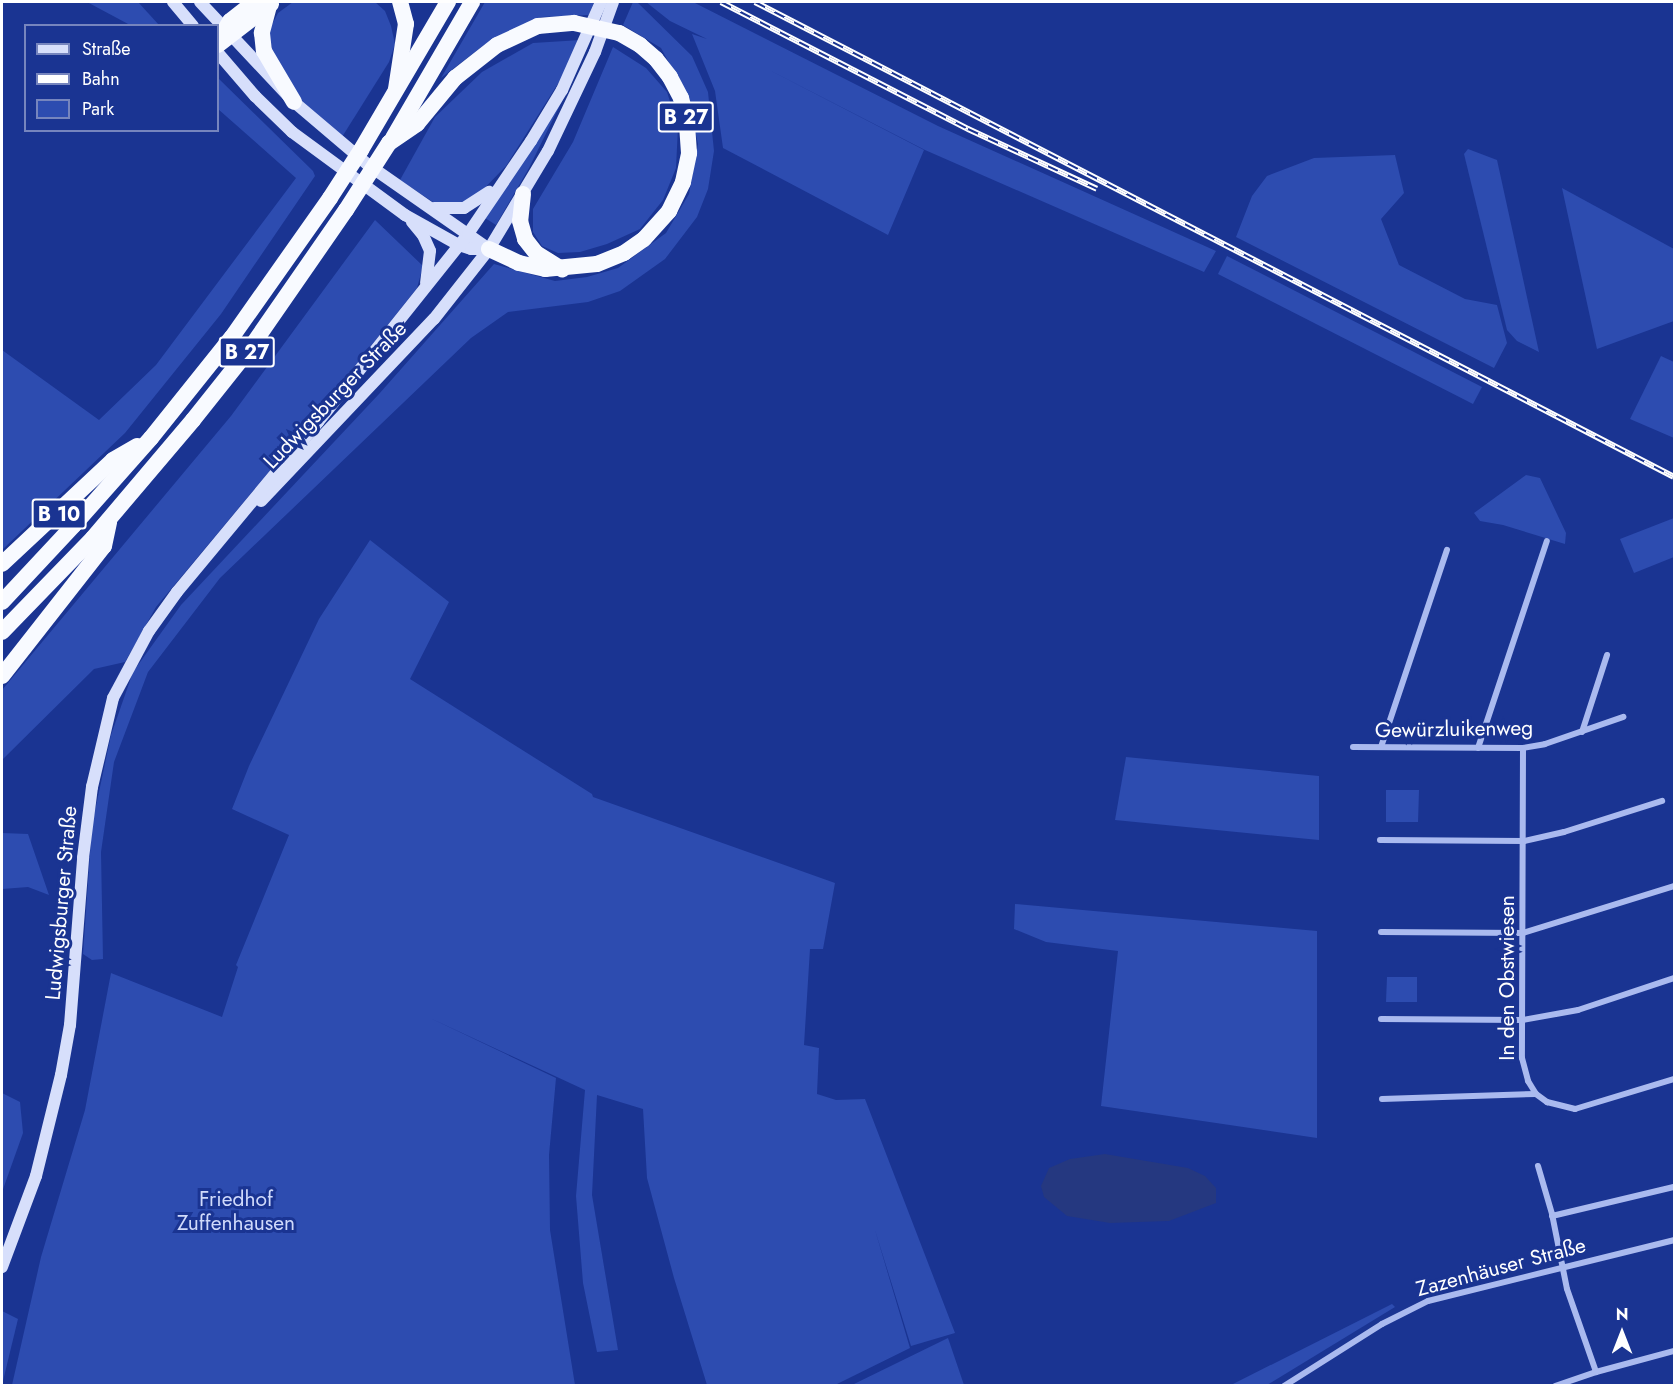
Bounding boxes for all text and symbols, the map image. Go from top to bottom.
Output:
legend [24,24,219,132]
text: Straße [82,36,130,62]
text: Bahn [82,66,120,92]
text: Park [82,96,114,122]
road number: B 27 [658,100,714,134]
street label: Ludwigsburger Straße [258,316,412,474]
road number: B 27 [218,335,276,369]
road number: B 10 [31,497,88,531]
street label: Gewürzluikenweg [1375,715,1533,743]
street label: Ludwigsburger Straße [40,805,82,1001]
street label: In den Obstwiesen [1494,895,1520,1061]
park label: Friedhof Zuffenhausen [177,1186,295,1236]
street label: Zazenhäuser Straße [1414,1232,1588,1302]
north arrow [1592,1303,1652,1363]
text: N [1616,1303,1628,1326]

